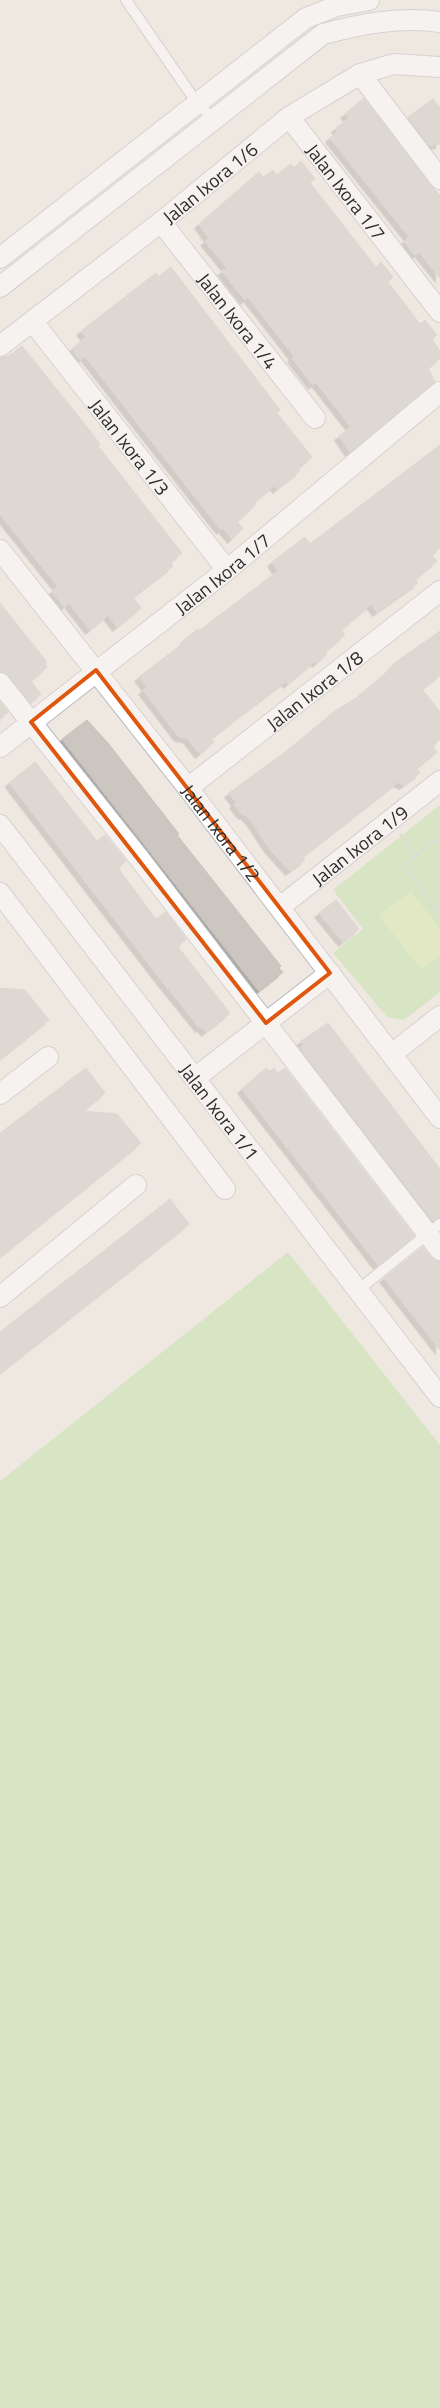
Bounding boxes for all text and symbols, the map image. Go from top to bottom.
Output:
street label: Jalan Ixora 1/6 [156,134,264,230]
street label: Jalan Ixora 1/7 [300,137,393,246]
street label: Jalan Ixora 1/4 [191,266,285,375]
street label: Jalan Ixora 1/3 [83,392,177,501]
street label: Jalan Ixora 1/7 [168,525,276,621]
street label: Jalan Ixora 1/8 [259,642,369,737]
street label: Jalan Ixora 1/2 [175,777,268,887]
street label: Jalan Ixora 1/9 [305,797,414,892]
street label: Jalan Ixora 1/1 [173,1056,267,1166]

